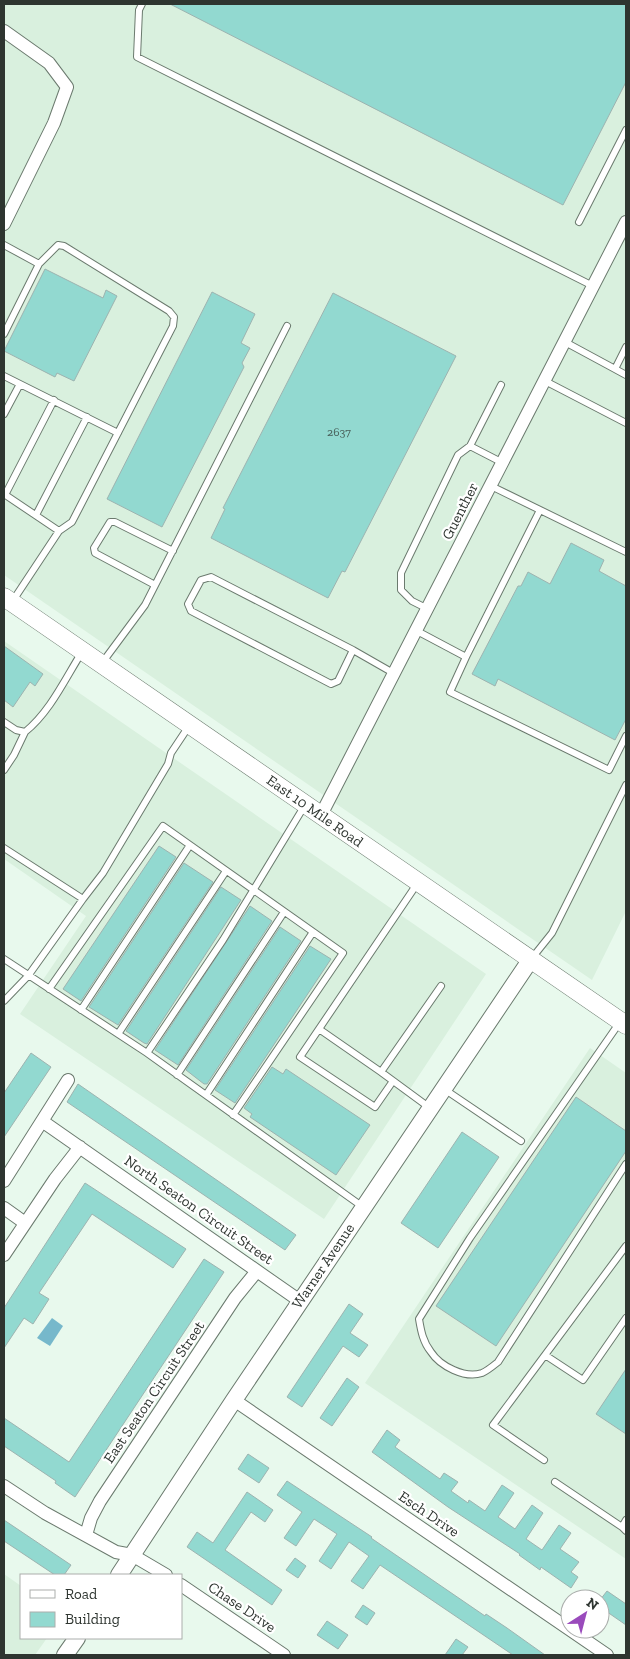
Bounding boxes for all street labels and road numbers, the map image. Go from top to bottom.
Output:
street label: Guenther [438,479,482,543]
street label: East 10 Mile Road [263,771,367,851]
street label: North Seaton Circuit Street [121,1152,277,1269]
street label: Warner Avenue [288,1220,358,1312]
street label: East Seaton Circuit Street [100,1317,209,1466]
street label: Esch Drive [395,1487,463,1541]
street label: Chase Drive [205,1578,279,1636]

